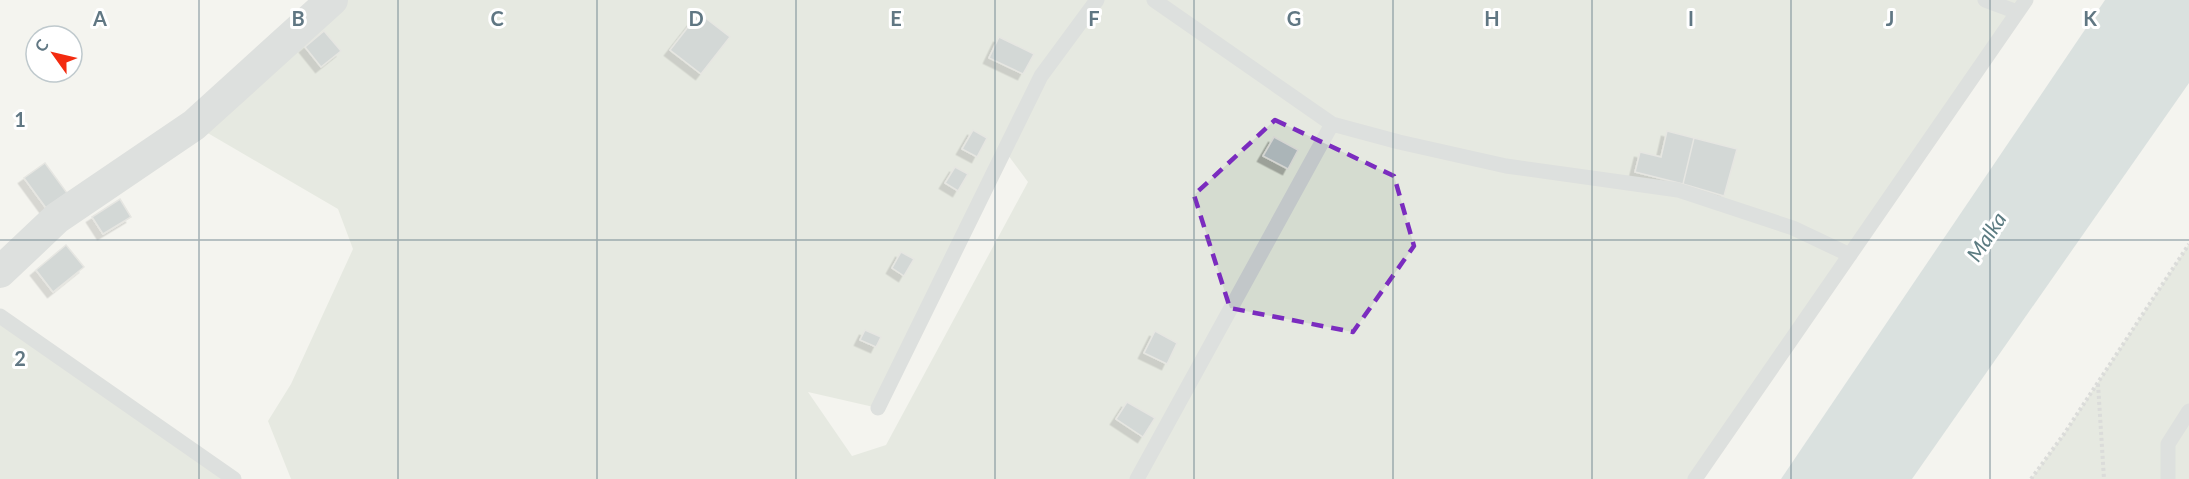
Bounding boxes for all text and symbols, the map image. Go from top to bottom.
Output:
text: A [92,6,107,30]
text: B [291,6,305,30]
text: C [490,6,504,30]
text: D [688,6,704,30]
text: E [890,6,902,30]
text: F [1088,6,1100,30]
text: G [1287,6,1301,30]
text: H [1484,6,1500,30]
text: I [1688,6,1694,30]
text: J [1886,6,1894,30]
text: K [2083,6,2097,30]
north arrow [24,24,84,84]
text: С [30,35,52,55]
text: 1 [14,107,26,131]
water label: Malka [1961,207,2011,265]
text: 2 [14,346,26,370]

